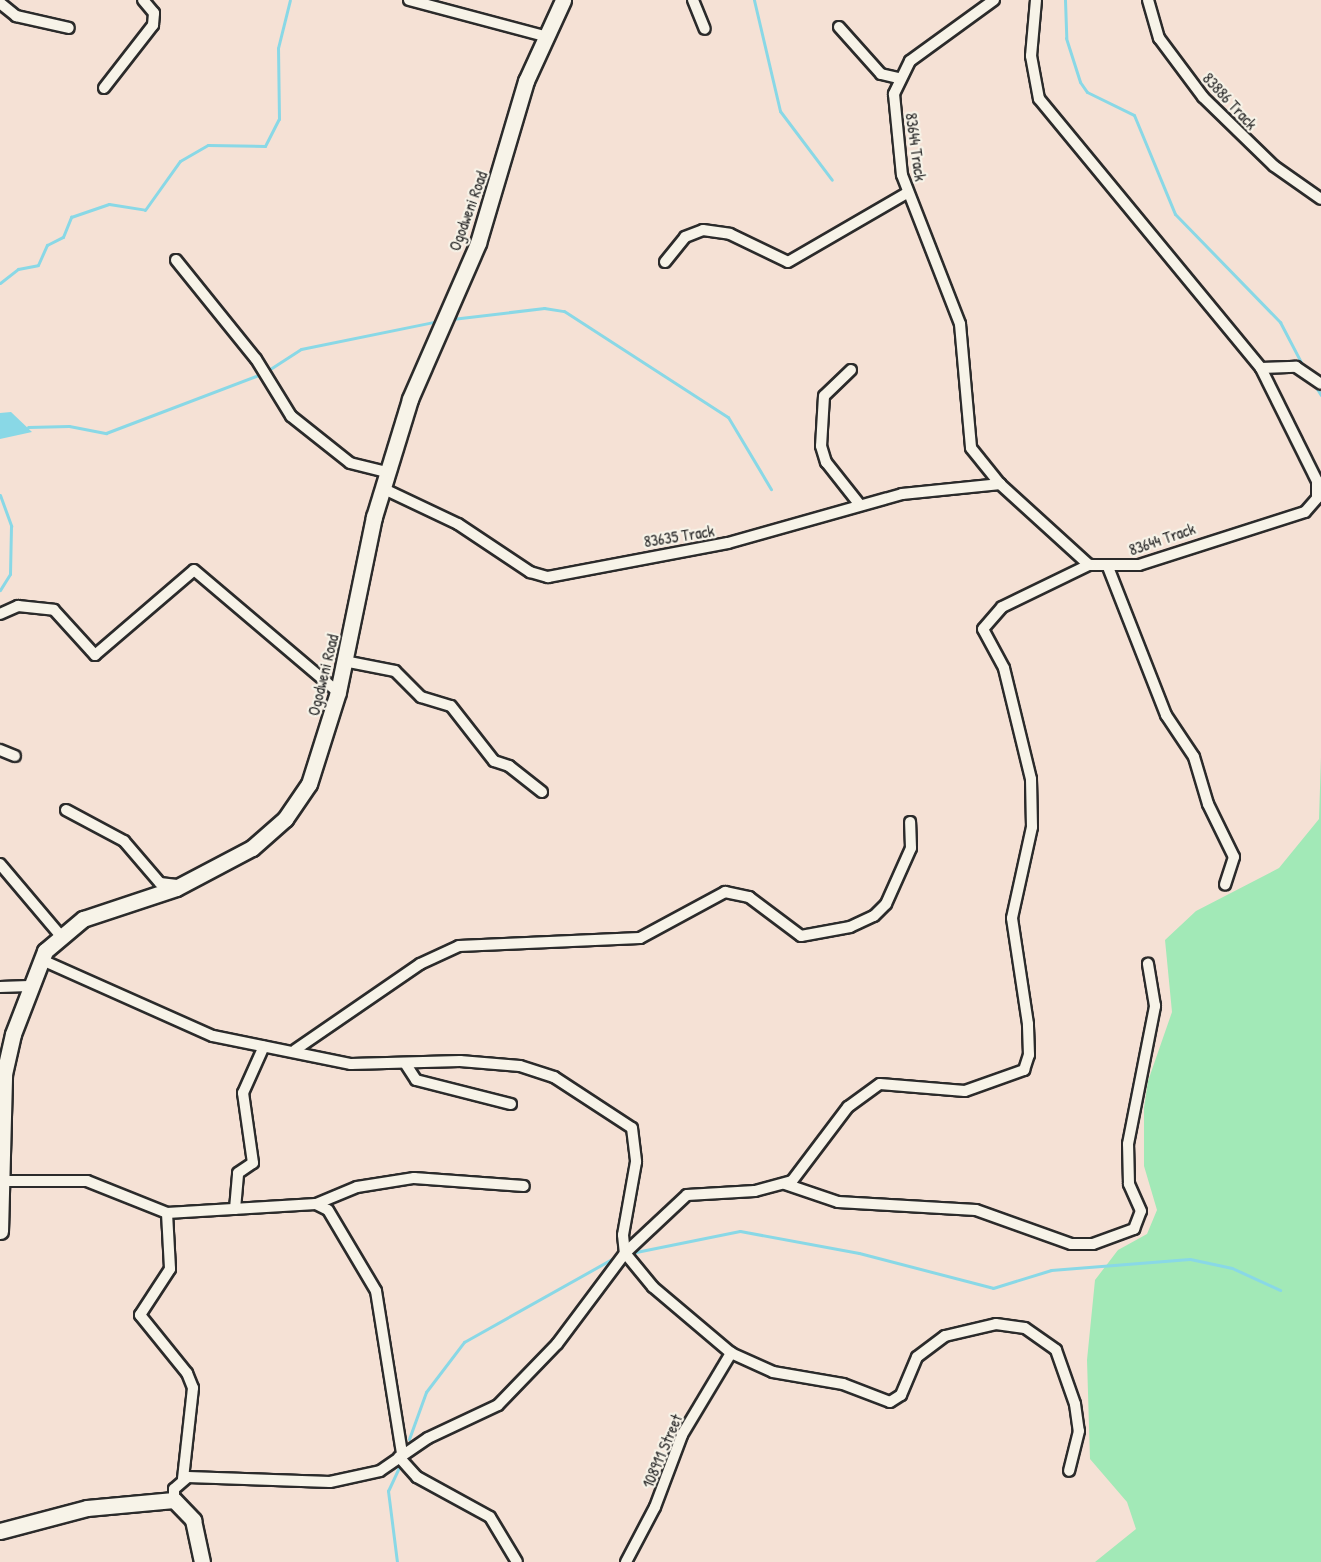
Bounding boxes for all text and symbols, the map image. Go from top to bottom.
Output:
street label: 83886 Track [1199,69,1261,133]
street label: 83644 Track [902,112,930,182]
street label: Ogodweni Road [445,169,491,253]
street label: 83644 Track [1126,519,1198,559]
street label: 83635 Track [643,521,715,551]
street label: Ogodweni Road [304,632,342,718]
street label: 108911 Street [638,1411,686,1491]

